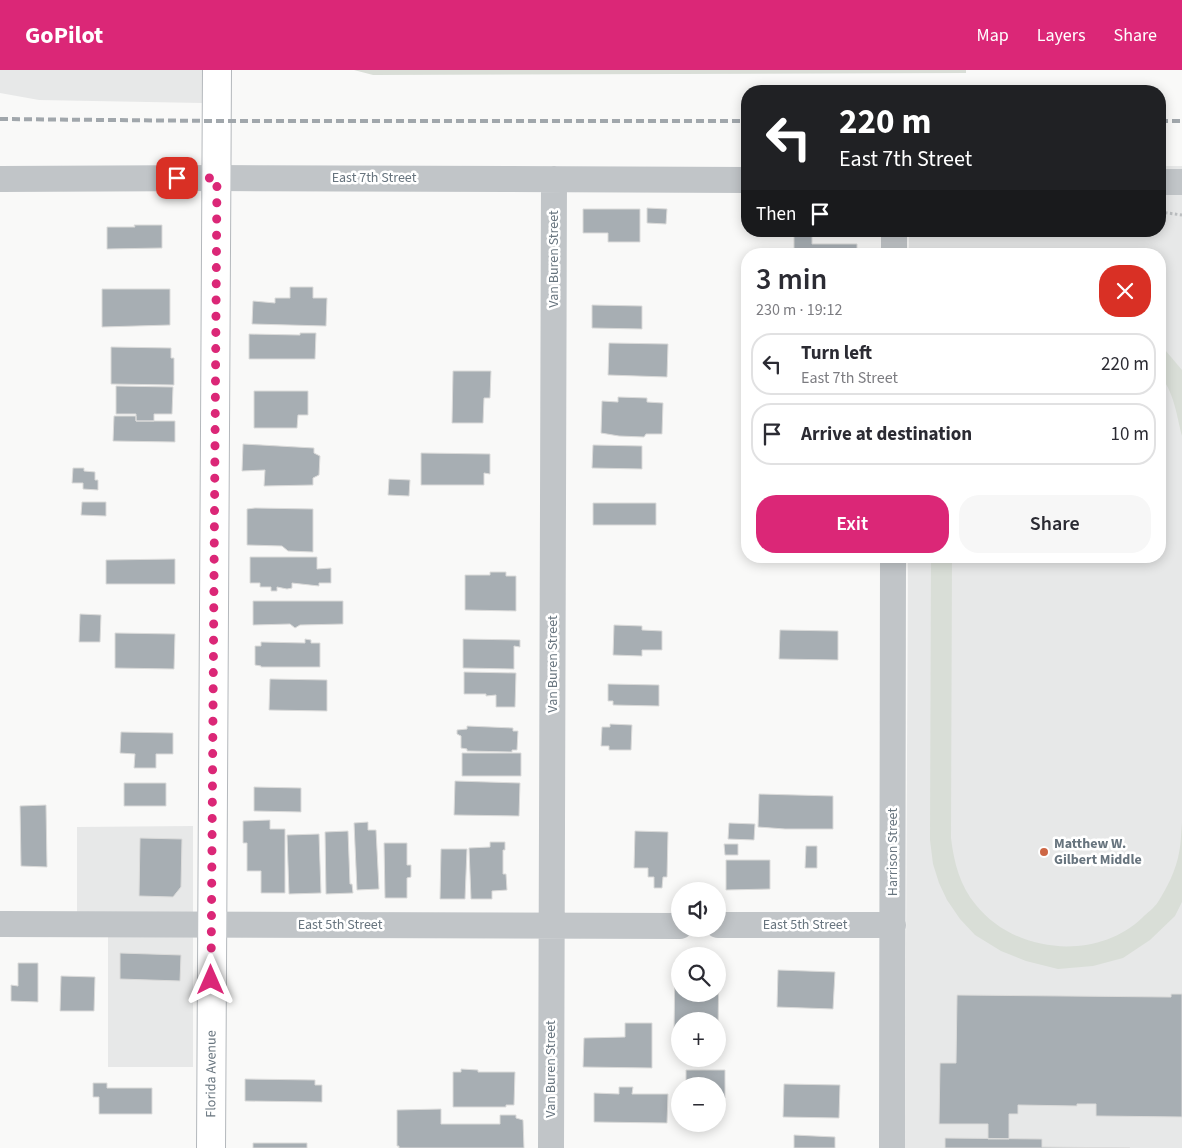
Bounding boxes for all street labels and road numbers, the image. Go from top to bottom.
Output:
street label: East 7th Street [332,168,417,188]
street label: Van Buren Street [544,210,564,308]
street label: Van Buren Street [543,615,563,713]
street label: Harrison Street [883,808,903,896]
street label: East 5th Street [298,915,383,935]
street label: East 5th Street [763,915,848,935]
street label: Van Buren Street [541,1020,561,1118]
street label: Florida Avenue [201,1030,222,1118]

